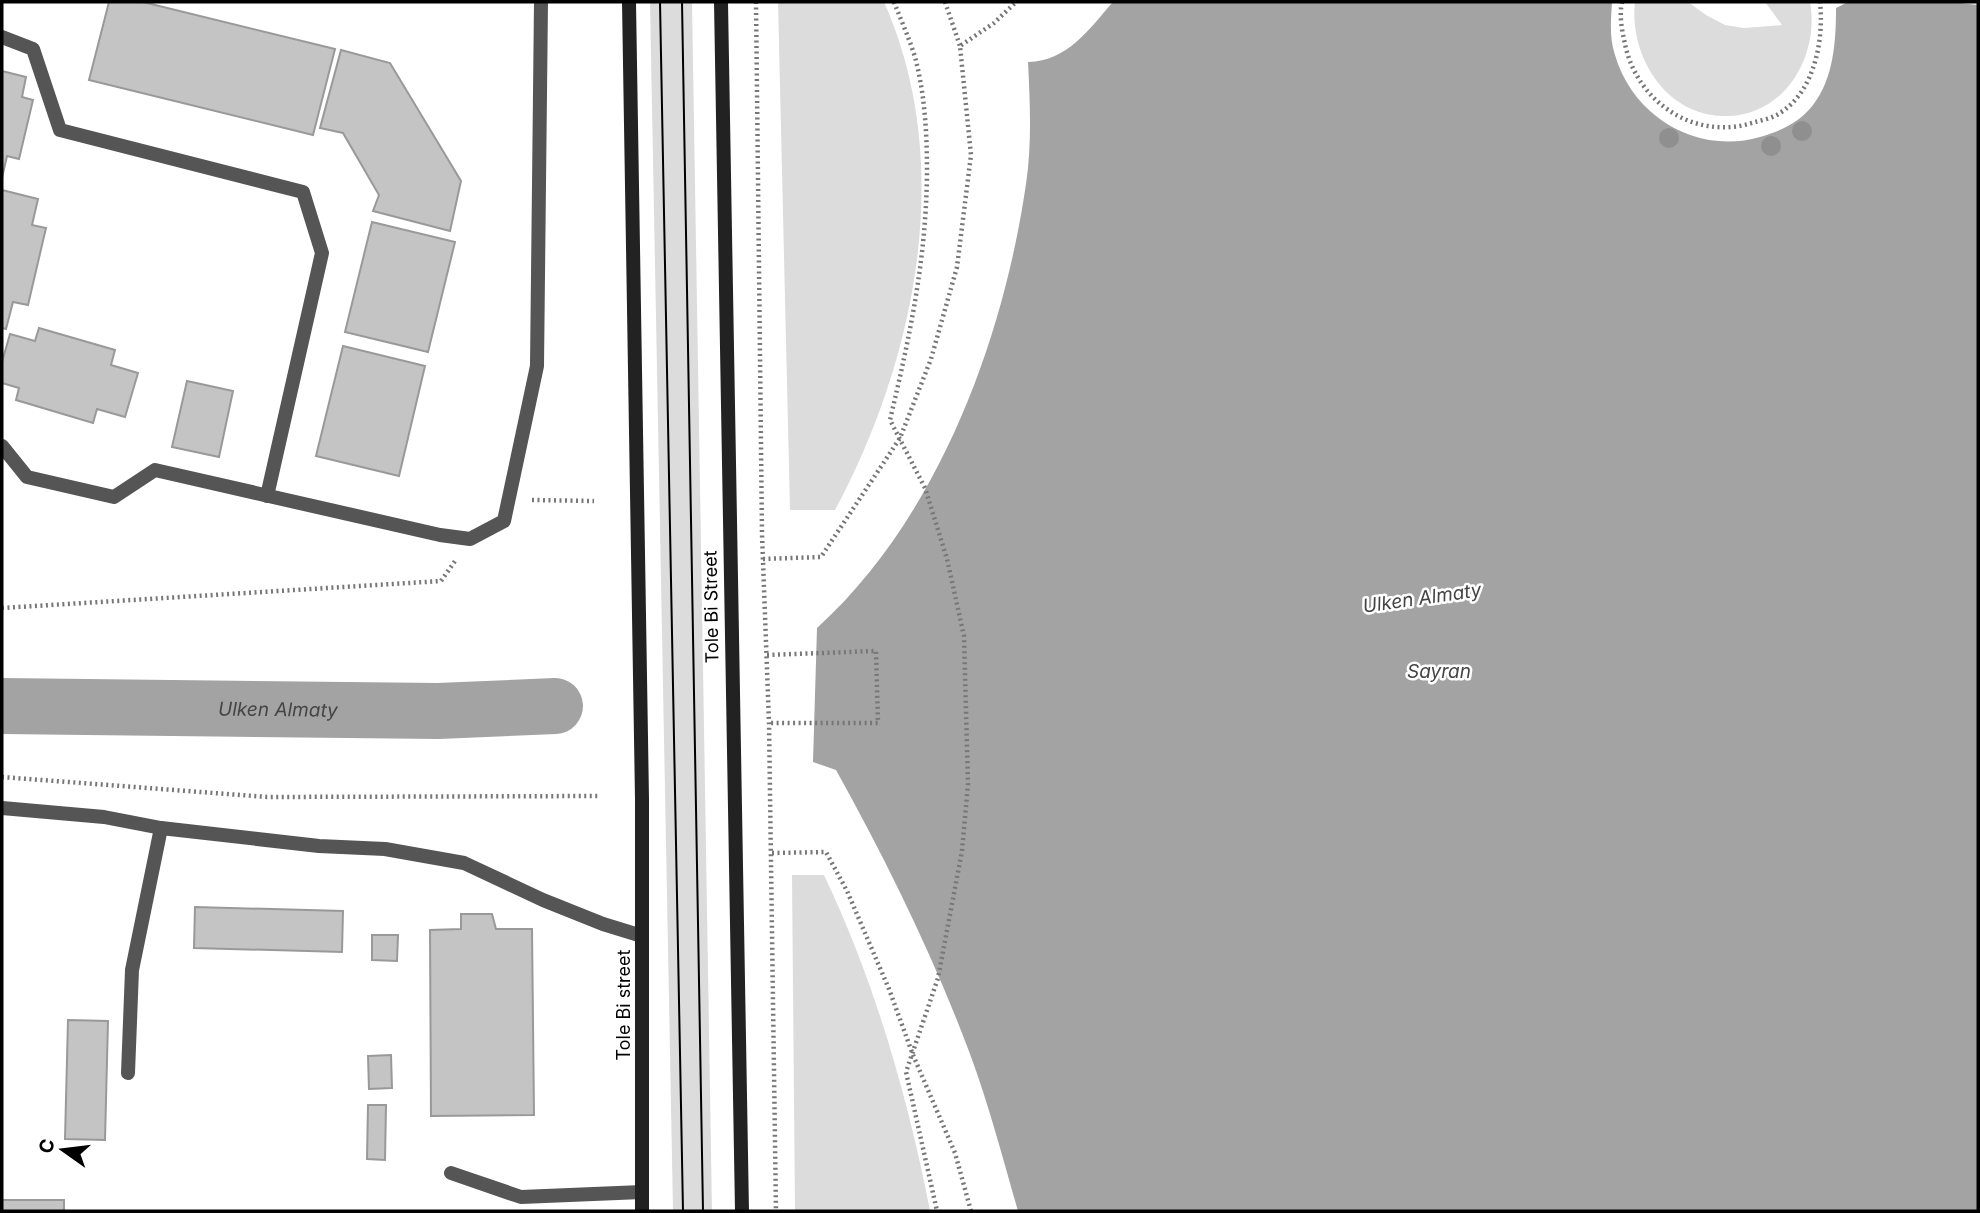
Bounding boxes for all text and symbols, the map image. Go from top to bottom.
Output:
street label: Tole Bi Street [700,550,722,664]
water label: Ulken Almaty [1361,578,1484,618]
water label: Sayran [1407,660,1471,683]
water label: Ulken Almaty [218,697,339,721]
street label: Tole Bi street [613,949,634,1060]
north arrow [28,1115,98,1185]
text: С [34,1136,60,1156]

